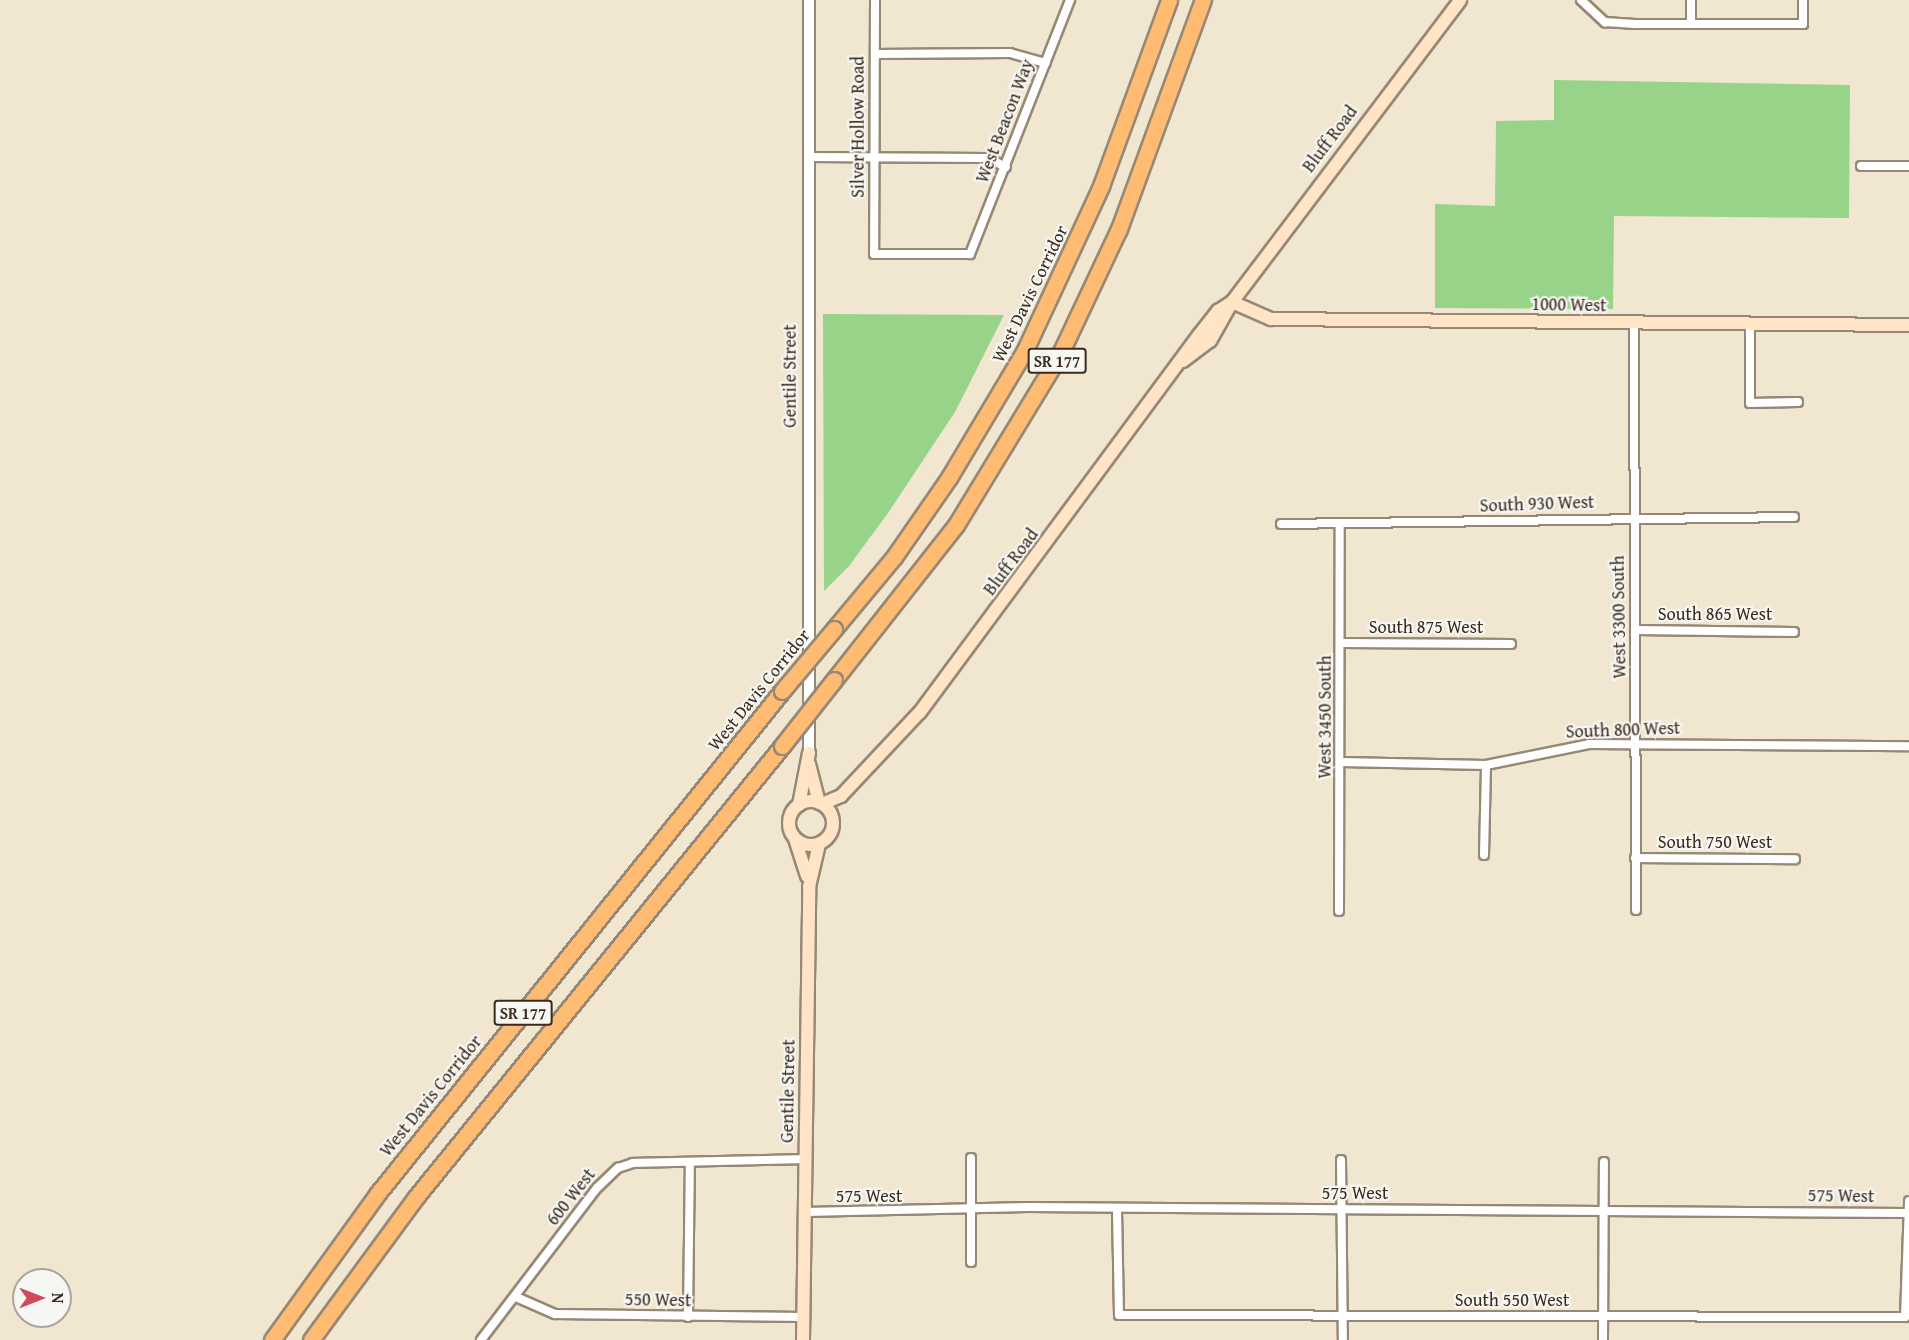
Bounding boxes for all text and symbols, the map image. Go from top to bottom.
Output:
street label: Silver Hollow Road [847,56,869,198]
street label: West Beacon Way [971,56,1039,186]
street label: Bluff Road [1298,101,1362,177]
street label: West Davis Corridor [987,222,1073,366]
street label: 1000 West [1531,294,1607,316]
street label: Gentile Street [779,324,801,428]
road number: SR 177 [1027,348,1087,374]
street label: South 930 West [1479,491,1595,517]
street label: Bluff Road [979,524,1043,600]
street label: West 3300 South [1607,555,1631,679]
street label: South 865 West [1658,603,1772,625]
street label: South 875 West [1369,616,1483,638]
street label: West Davis Corridor [703,625,815,755]
street label: West 3450 South [1314,655,1336,779]
street label: South 800 West [1565,717,1681,743]
street label: South 750 West [1658,831,1772,853]
road number: SR 177 [493,1000,553,1026]
street label: West Davis Corridor [375,1031,487,1161]
street label: Gentile Street [776,1039,800,1143]
street label: 600 West [542,1164,600,1230]
street label: 575 West [1322,1182,1388,1204]
street label: 575 West [836,1185,902,1207]
street label: 575 West [1808,1185,1874,1207]
north arrow [12,1268,72,1328]
street label: 550 West [625,1289,691,1311]
street label: South 550 West [1455,1289,1569,1311]
text: N [46,1293,70,1303]

